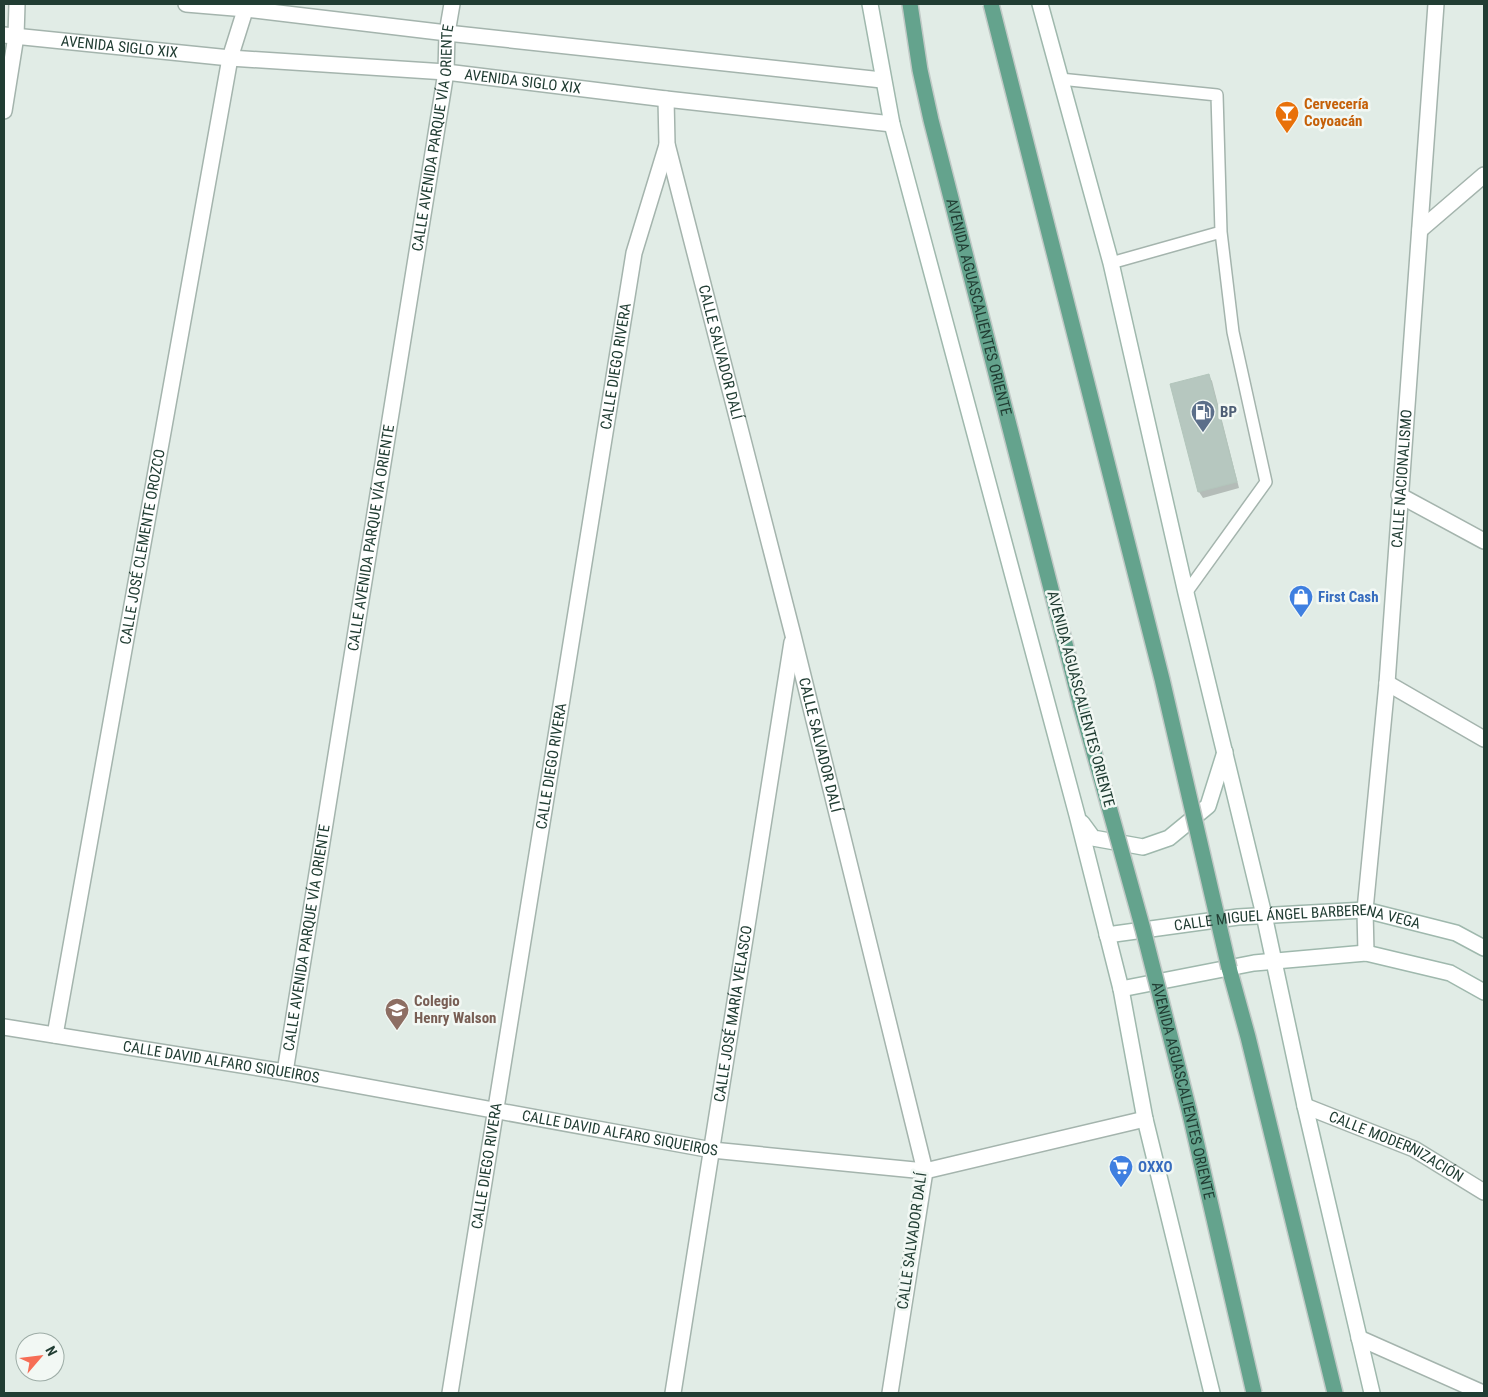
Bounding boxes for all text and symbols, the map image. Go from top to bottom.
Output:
street label: CALLE AVENIDA PARQUE VÍA ORIENTE [408,23,457,253]
street label: AVENIDA SIGLO XIX [60,32,179,62]
street label: AVENIDA SIGLO XIX [463,65,582,98]
place label: Cervecería Coyoacán [1304,95,1369,130]
bar icon: Cervecería Coyoacán [1274,100,1300,134]
street label: AVENIDA AGUASCALIENTES ORIENTE [942,197,1015,417]
street label: CALLE SALVADOR DALÍ [695,283,747,423]
street label: CALLE DIEGO RIVERA [597,301,635,431]
fuel station icon: BP [1190,399,1216,433]
place label: BP [1220,403,1237,421]
street label: CALLE NACIONALISMO [1388,409,1416,548]
street label: CALLE AVENIDA PARQUE VÍA ORIENTE [344,423,398,652]
street label: CALLE JOSÉ CLEMENTE OROZCO [116,448,169,646]
shop icon: First Cash [1288,584,1314,618]
place label: First Cash [1318,588,1379,606]
street label: AVENIDA AGUASCALIENTES ORIENTE [1043,589,1119,809]
street label: CALLE SALVADOR DALÍ [795,676,846,815]
street label: CALLE DIEGO RIVERA [532,701,570,831]
street label: CALLE AVENIDA PARQUE VÍA ORIENTE [280,823,334,1052]
street label: CALLE MIGUEL ÁNGEL BARBERENA VEGA [1173,901,1423,935]
street label: CALLE JOSÉ MARÍA VELASCO [710,924,756,1103]
street label: AVENIDA AGUASCALIENTES ORIENTE [1148,980,1218,1201]
place label: Colegio Henry Walson [414,992,497,1027]
school or university icon: Colegio Henry Walson [384,997,410,1031]
street label: CALLE DAVID ALFARO SIQUEIROS [122,1037,321,1087]
street label: CALLE DIEGO RIVERA [468,1101,506,1230]
street label: CALLE DAVID ALFARO SIQUEIROS [520,1106,719,1160]
street label: CALLE MODERNIZACIÓN [1326,1107,1467,1186]
supermarket icon: OXXO [1108,1154,1134,1188]
place label: OXXO [1138,1158,1173,1176]
street label: CALLE SALVADOR DALÍ [893,1170,931,1311]
north arrow [15,1332,65,1382]
text: N [42,1343,61,1358]

